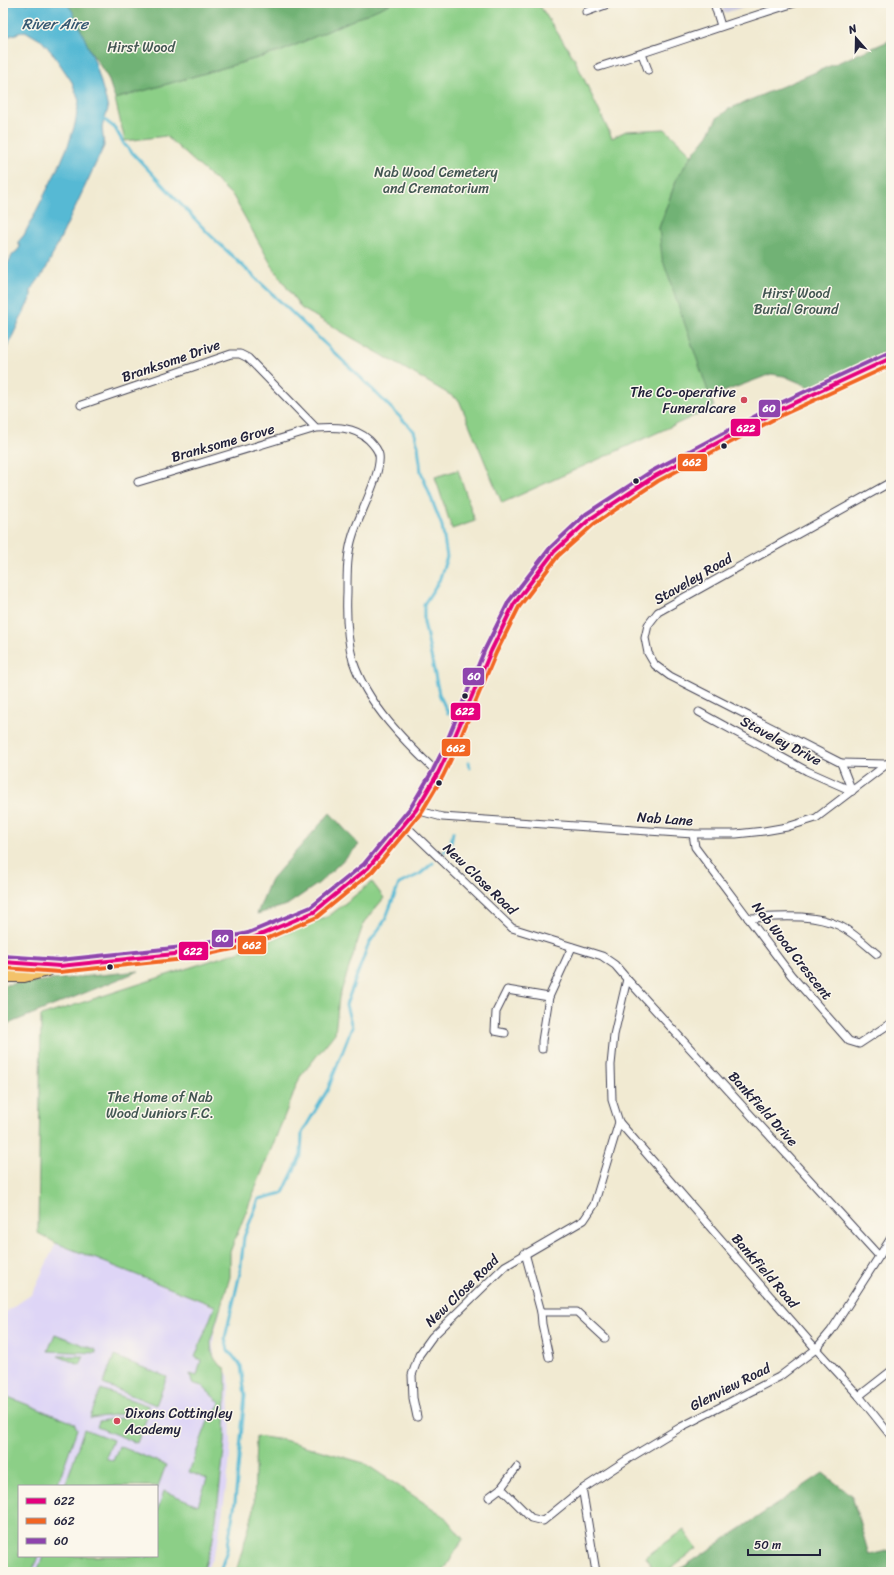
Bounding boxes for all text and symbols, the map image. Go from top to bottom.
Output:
water label: River Aire [22,11,89,37]
north arrow [836,18,876,58]
text: N [845,19,860,40]
park label: Hirst Wood [107,35,176,60]
park label: Nab Wood Cemetery and Crematorium [374,160,499,201]
park label: Hirst Wood Burial Ground [754,281,840,322]
street label: Branksome Drive [118,332,224,390]
place label: The Co-operative Funeralcare [630,380,736,421]
marker: The Co-operative Funeralcare [739,395,749,405]
line badge: 60 [758,399,781,418]
text: 60 [761,399,776,418]
street label: Branksome Grove [168,416,278,470]
line badge: 622 [730,418,761,437]
text: 622 [736,419,756,438]
unlabelled marker [719,441,729,451]
line badge: 662 [677,453,708,472]
text: 662 [682,453,702,472]
unlabelled marker [631,476,641,486]
street label: Staveley Road [649,546,738,612]
line badge: 60 [462,667,485,686]
text: 60 [466,667,481,686]
unlabelled marker [460,691,470,701]
line badge: 622 [450,702,481,721]
text: 622 [455,702,475,721]
street label: Staveley Drive [736,709,826,773]
line badge: 662 [441,738,471,757]
text: 662 [446,739,466,758]
unlabelled marker [434,778,444,788]
street label: Nab Lane [636,805,694,833]
street label: New Close Road [437,837,524,922]
street label: Nab Wood Crescent [745,896,839,1006]
line badge: 60 [211,929,234,948]
text: 60 [214,929,229,948]
line badge: 662 [237,935,267,955]
text: 662 [242,936,262,955]
line badge: 622 [178,941,209,961]
text: 622 [183,942,203,961]
unlabelled marker [105,962,115,972]
street label: Bankfield Drive [722,1065,804,1153]
park label: The Home of Nab Wood Juniors F.C. [106,1085,214,1126]
street label: Bankfield Road [725,1228,806,1316]
street label: New Close Road [419,1248,506,1333]
street label: Glenview Road [685,1355,776,1418]
place label: Dixons Cottingley Academy [124,1401,233,1442]
marker: Dixons Cottingley Academy [112,1416,122,1426]
legend [18,1485,158,1557]
text: 622 [54,1490,75,1512]
text: 662 [54,1510,75,1532]
text: 60 [54,1530,69,1552]
scale bar [748,1531,820,1557]
text: 50 m [754,1534,781,1556]

